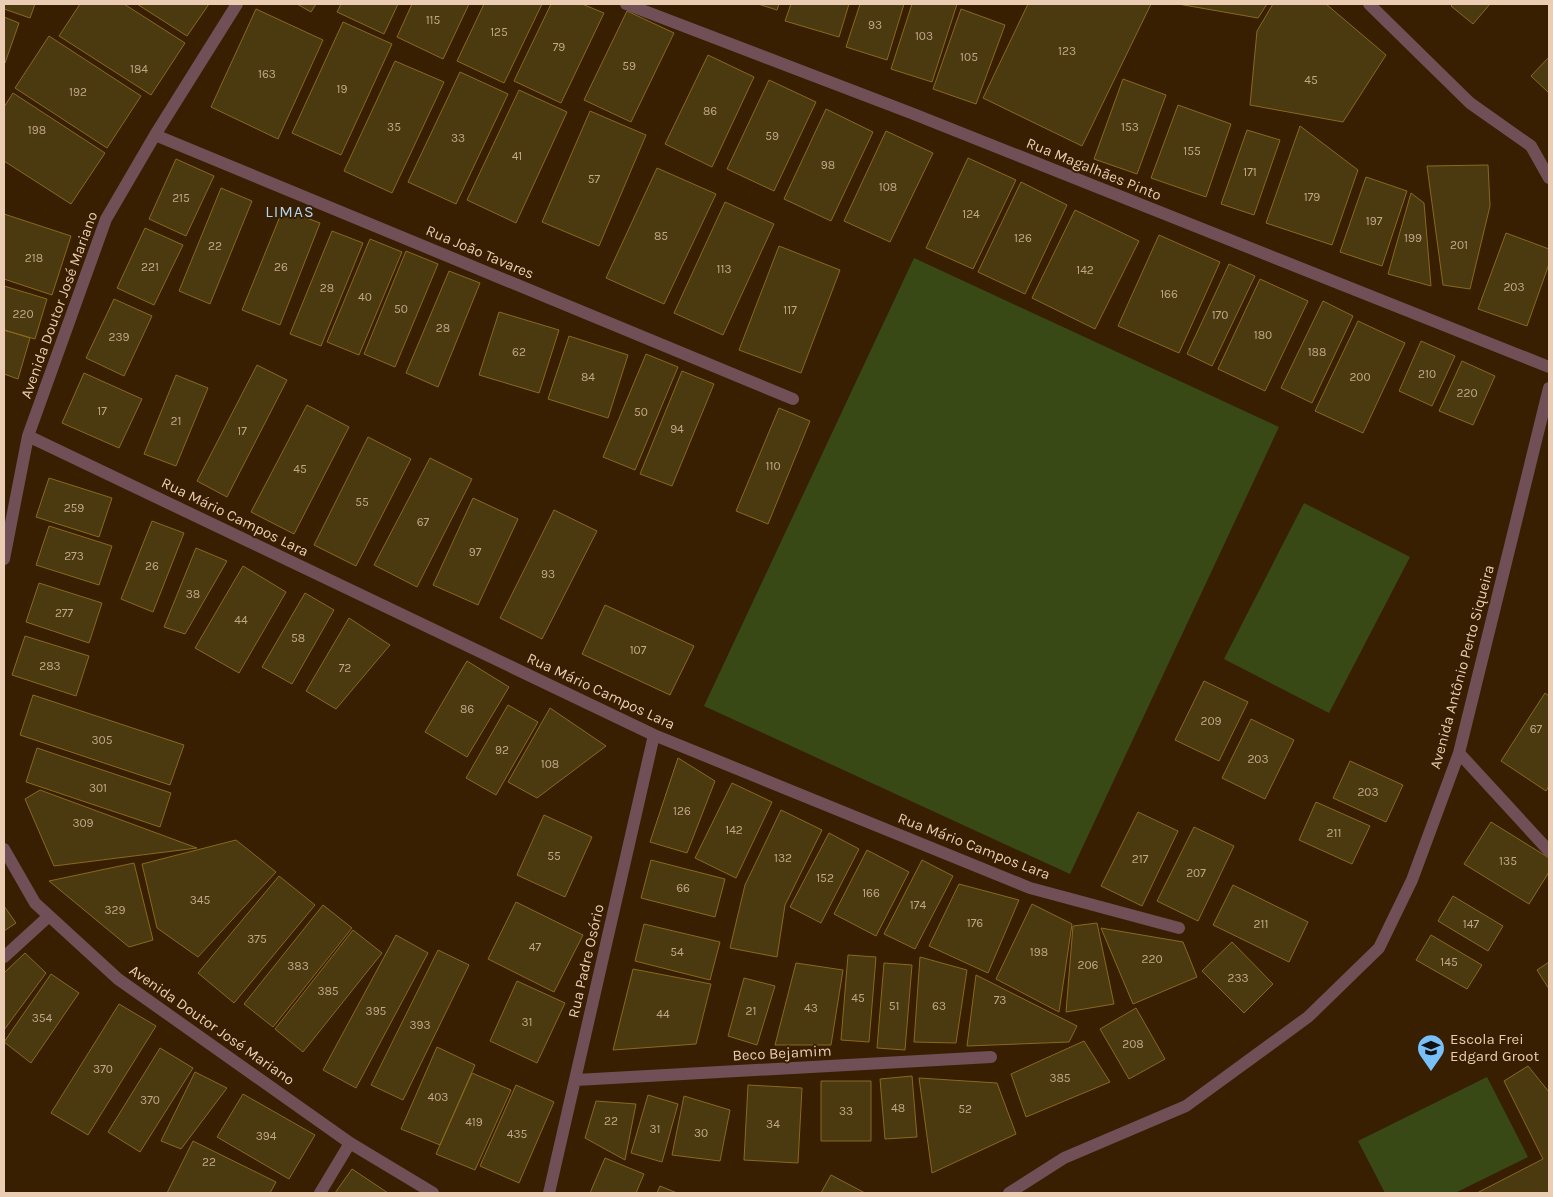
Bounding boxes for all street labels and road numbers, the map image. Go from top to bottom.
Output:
street label: Rua Magalhães Pinto [1024,134,1164,204]
street label: Avenida Doutor José Mariano [17,209,101,401]
street label: Rua João Tavares [423,221,537,283]
street label: Rua Mário Campos Lara [158,473,312,561]
street label: Avenida Antônio Perto Siqueira [1426,563,1498,771]
street label: Rua Mário Campos Lara [524,649,678,733]
street label: Rua Mário Campos Lara [895,809,1053,883]
street label: Rua Padre Osório [564,902,608,1020]
street label: Avenida Doutor José Mariano [126,961,298,1089]
street label: Beco Bejamim [732,1041,832,1065]

